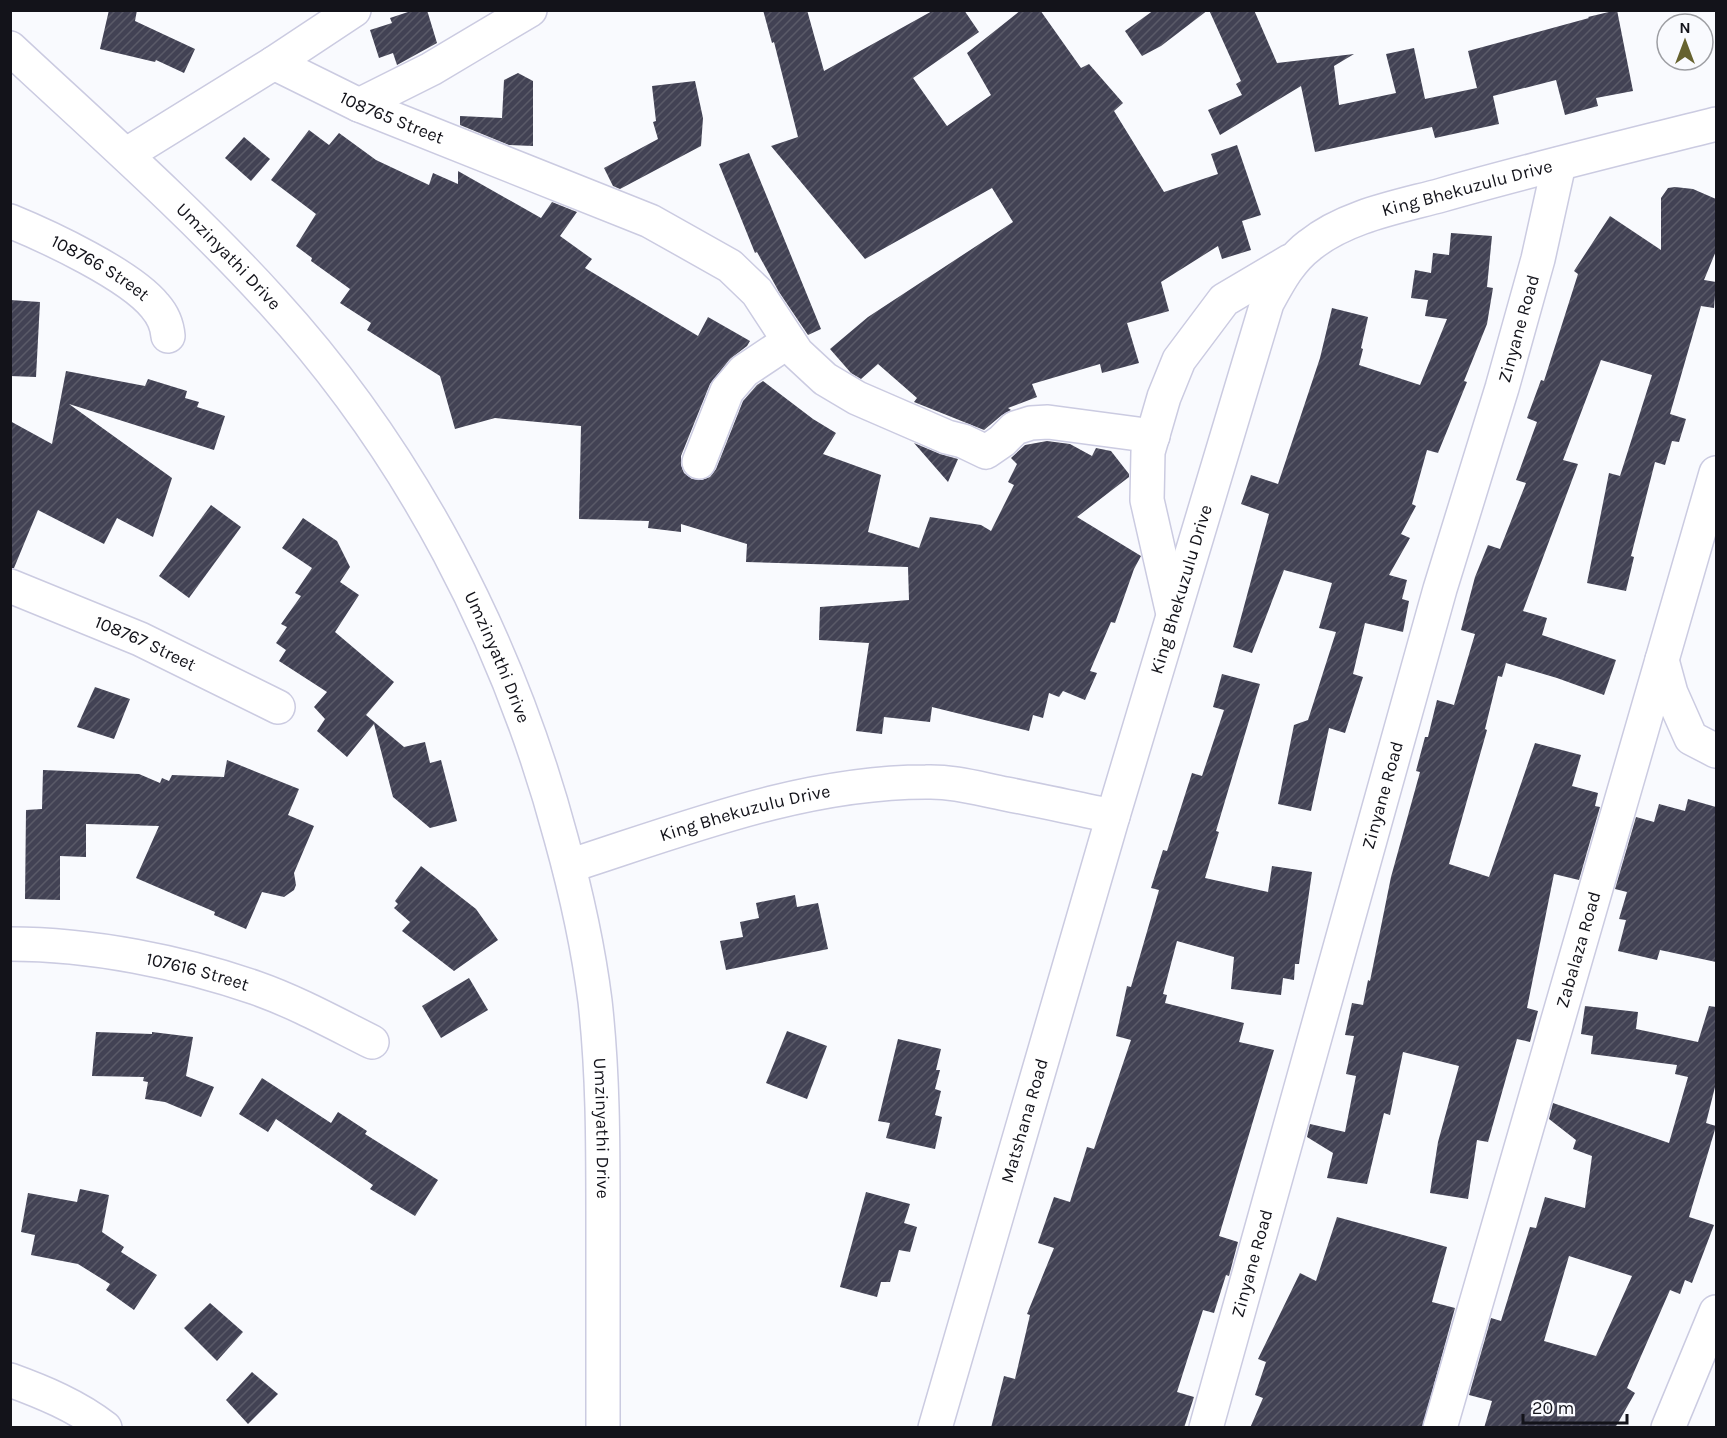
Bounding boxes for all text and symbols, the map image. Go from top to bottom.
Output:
north arrow [1655,12,1715,72]
text: N [1679,18,1691,37]
street label: 108765 Street [336,86,447,149]
street label: King Bhekuzulu Drive [1379,155,1555,221]
street label: Umzinyathi Drive [172,198,286,314]
street label: 108766 Street [48,230,154,306]
street label: Zinyane Road [1493,272,1544,385]
street label: King Bhekuzulu Drive [1145,502,1217,677]
street label: Umzinyathi Drive [459,588,535,726]
street label: 108767 Street [92,611,200,676]
street label: Zinyane Road [1357,739,1408,852]
street label: King Bhekuzulu Drive [657,780,832,846]
street label: Zabalaza Road [1551,889,1606,1010]
street label: 107616 Street [144,948,252,996]
street label: Matshana Road [996,1056,1053,1186]
street label: Umzinyathi Drive [589,1057,614,1199]
street label: Zinyane Road [1226,1207,1277,1320]
scale bar [1523,1387,1626,1425]
text: 20 m [1532,1397,1574,1419]

